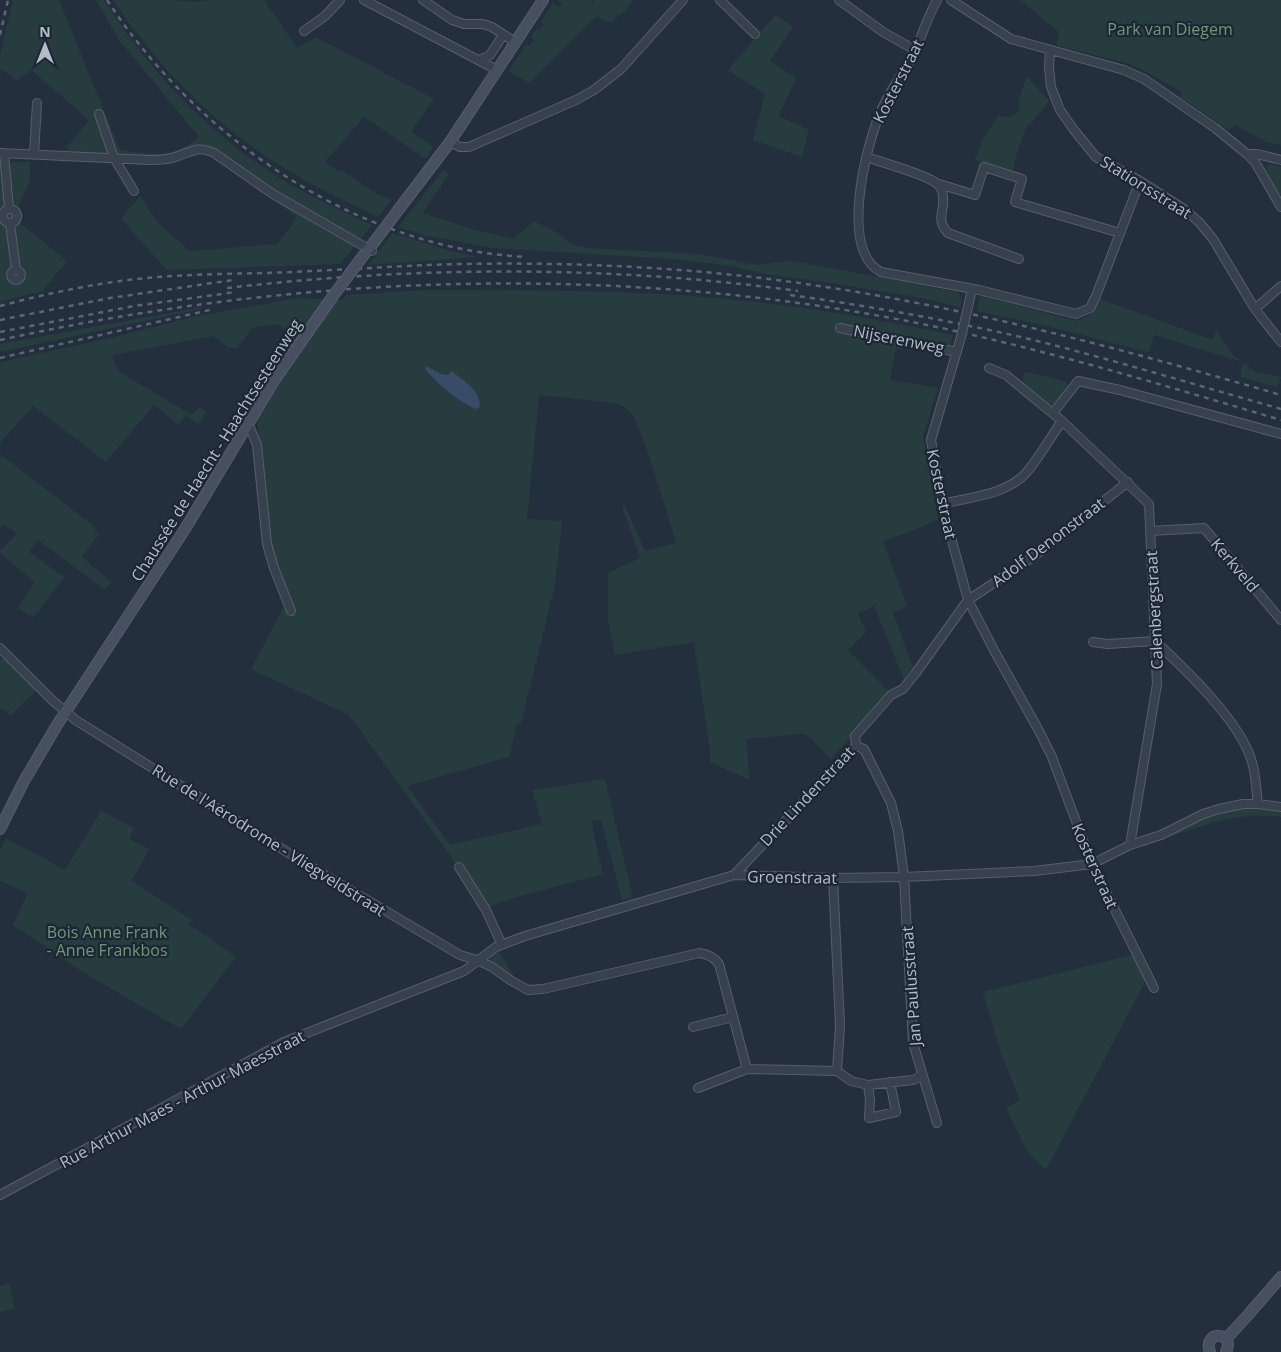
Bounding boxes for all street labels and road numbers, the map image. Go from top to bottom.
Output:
street label: Kosterstraat [867,35,929,127]
street label: Stationsstraat [1096,150,1196,224]
street label: Chaussée de Haecht - Haachtsesteenweg [126,314,307,585]
street label: Nijserenweg [852,319,947,359]
street label: Kosterstraat [922,447,962,541]
street label: Adolf Denonstraat [987,492,1109,592]
street label: Kerkveld [1206,533,1264,597]
street label: Calenbergstraat [1140,550,1168,670]
street label: Drie Lindenstraat [755,741,859,851]
street label: Rue de l'Aérodrome - Vliegveldstraat [148,759,390,921]
street label: Kosterstraat [1066,820,1124,913]
street label: Groenstraat [747,865,837,889]
street label: Jan Paulusstraat [896,925,926,1049]
street label: Rue Arthur Maes - Arthur Maesstraat [56,1025,309,1173]

